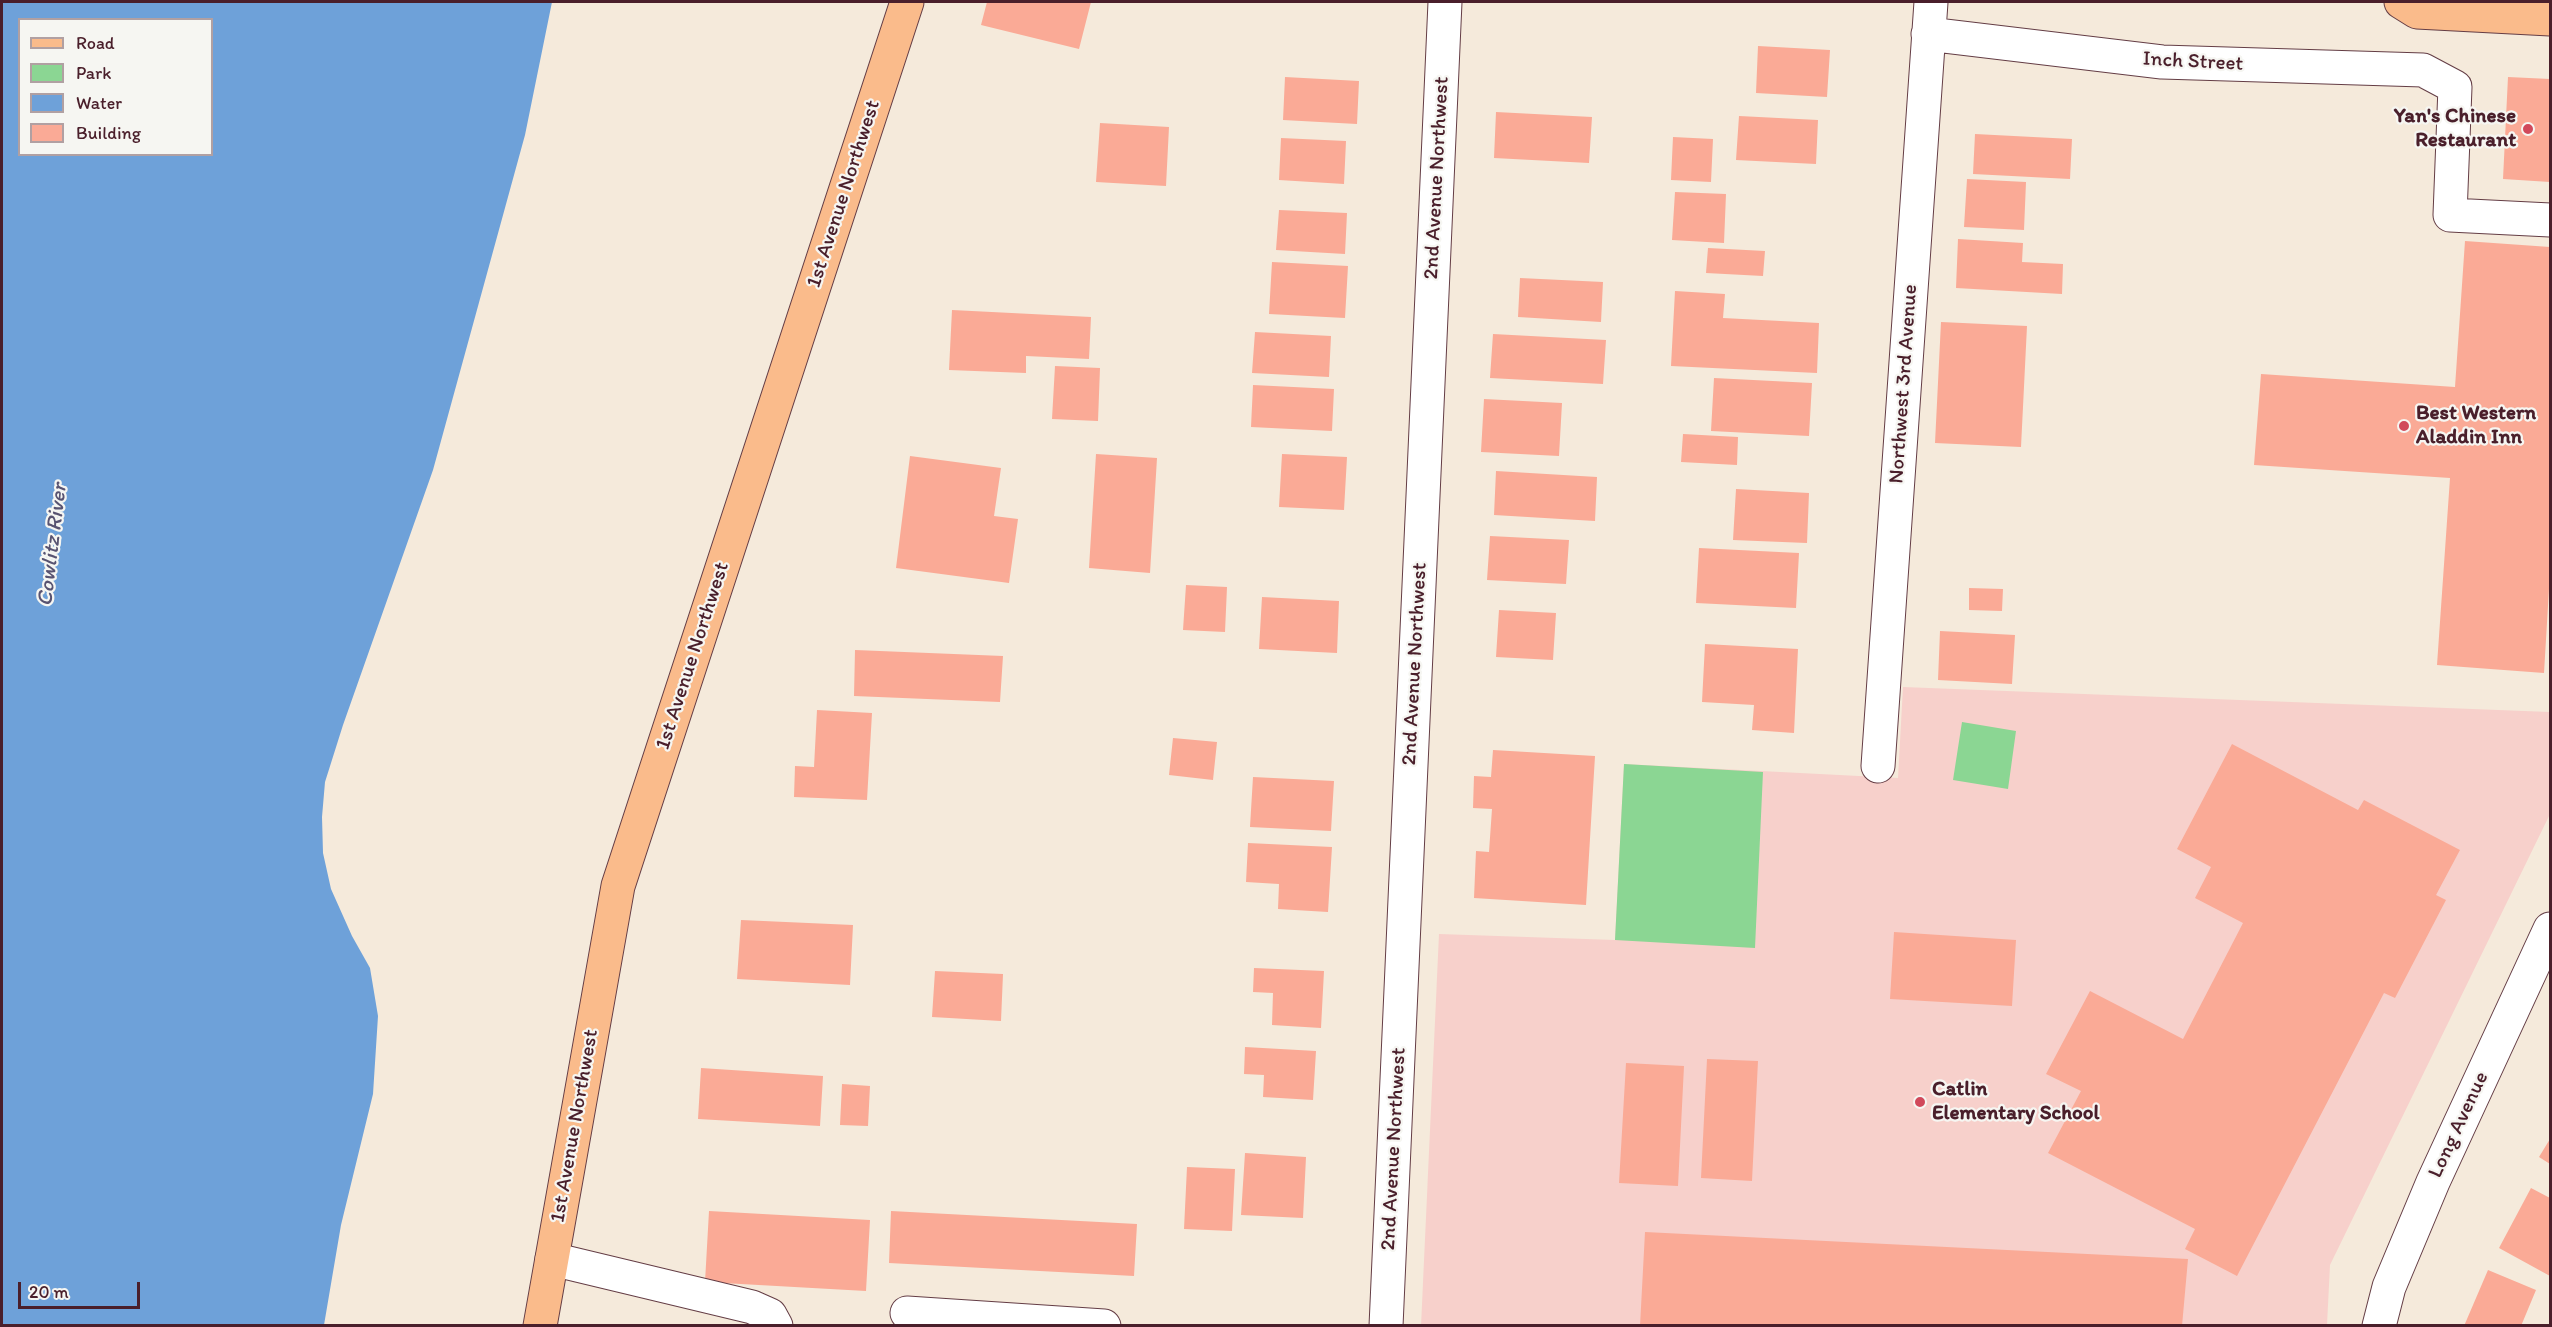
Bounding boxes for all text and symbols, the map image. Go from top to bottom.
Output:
legend [18,18,213,156]
text: Road [76,32,115,54]
street label: Inch Street [2142,47,2244,77]
text: Park [76,62,111,84]
street label: 2nd Avenue Northwest [1419,76,1455,280]
text: Water [76,92,122,114]
street label: 1st Avenue Northwest [802,97,886,291]
place label: Yan's Chinese Restaurant [2394,104,2516,154]
text: Building [76,122,141,144]
marker: Yan's Chinese Restaurant [2521,122,2535,136]
street label: Northwest 3rd Avenue [1884,283,1924,485]
place label: Best Western Aladdin Inn [2416,401,2536,451]
marker: Best Western Aladdin Inn [2397,419,2411,433]
water label: Cowlitz River [32,482,74,608]
street label: 1st Avenue Northwest [651,559,735,753]
street label: 2nd Avenue Northwest [1397,562,1433,766]
street label: 1st Avenue Northwest [546,1027,604,1225]
street label: 2nd Avenue Northwest [1376,1047,1412,1251]
street label: Long Avenue [2423,1068,2495,1182]
place label: Catlin Elementary School [1932,1077,2099,1127]
marker: Catlin Elementary School [1913,1095,1927,1109]
scale bar [21,1270,142,1308]
text: 20 m [29,1281,69,1303]

